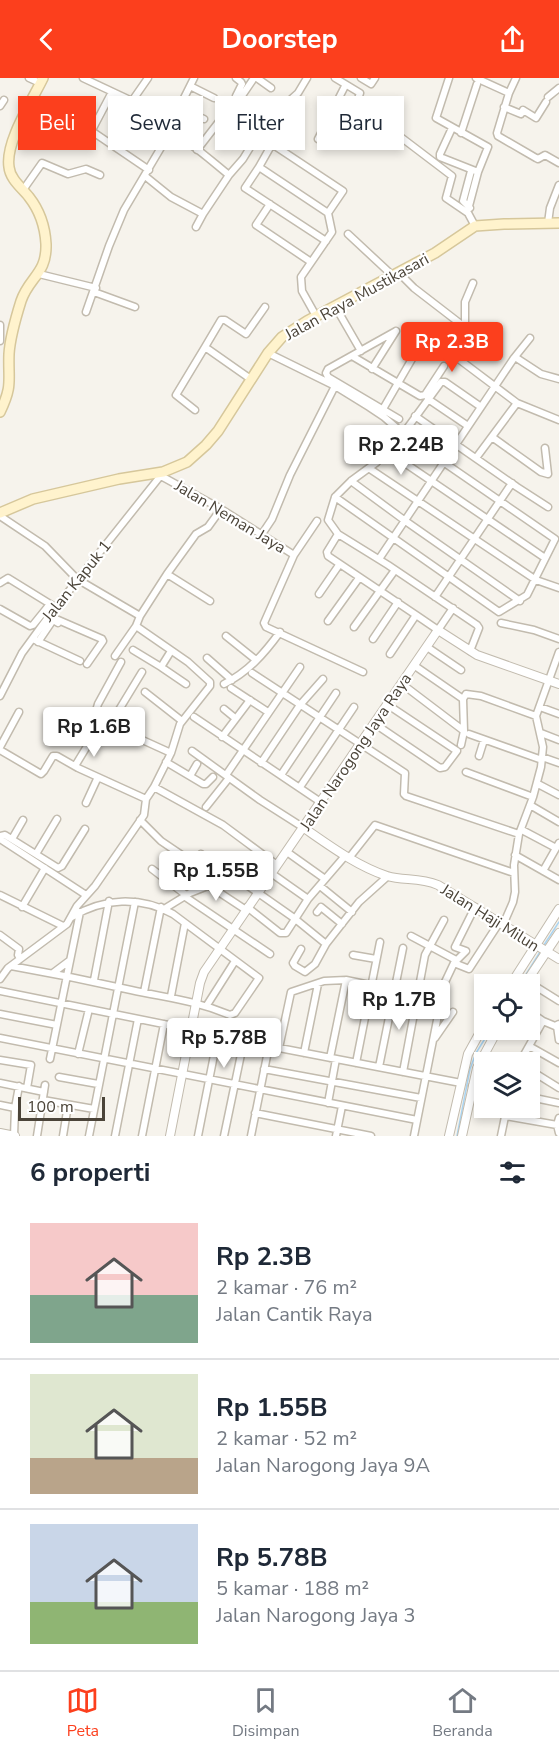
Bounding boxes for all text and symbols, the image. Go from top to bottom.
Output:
text: Doorstep [221,21,338,58]
icon: back [30,23,63,56]
icon: share [496,23,529,56]
chip: Beli [18,96,96,150]
chip: Sewa [108,96,203,150]
chip: Filter [215,96,305,150]
chip: Baru [317,96,404,150]
street label: Jalan Raya Mustikasari [280,248,433,346]
pin: Rp 2.3B [397,322,507,373]
text: Rp 2.3B [415,328,489,355]
pin: Rp 2.24B [339,425,463,476]
text: Rp 2.24B [358,431,444,458]
street label: Jalan Neman Jaya [170,475,290,559]
street label: Jalan Kapuk 1 [37,536,117,627]
street label: Jalan Narogong Jaya Raya [294,669,417,836]
pin: Rp 1.6B [39,707,149,758]
text: Rp 1.6B [57,713,131,740]
pin: Rp 1.55B [154,851,278,902]
text: Rp 1.55B [173,857,259,884]
street label: Jalan Haji Milun [436,878,544,957]
map controls [474,974,540,1118]
button: locate [474,974,540,1040]
pin: Rp 1.7B [344,980,454,1031]
text: Rp 1.7B [362,986,436,1013]
pin: Rp 5.78B [162,1018,286,1069]
text: Rp 5.78B [181,1024,267,1051]
button: layers [474,1052,540,1118]
scale bar [18,1094,105,1122]
text: 100 m [27,1096,74,1118]
text: 6 properti [30,1155,150,1190]
icon: filters [496,1156,529,1189]
text: Rp 2.3B [216,1239,312,1274]
icon: home [78,1247,150,1319]
text: 2 kamar · 76 m² [216,1274,357,1301]
text: Jalan Cantik Raya [216,1301,373,1328]
text: Rp 1.55B [216,1390,328,1425]
icon: home [78,1398,150,1470]
text: 2 kamar · 52 m² [216,1425,357,1452]
text: Jalan Narogong Jaya 9A [216,1452,430,1479]
text: Rp 5.78B [216,1540,328,1575]
icon: home [78,1548,150,1620]
text: 5 kamar · 188 m² [216,1575,369,1602]
text: Jalan Narogong Jaya 3 [216,1602,416,1629]
tab: Peta [66,1684,99,1742]
tab: Disimpan [232,1684,300,1742]
tab: Beranda [432,1684,493,1742]

